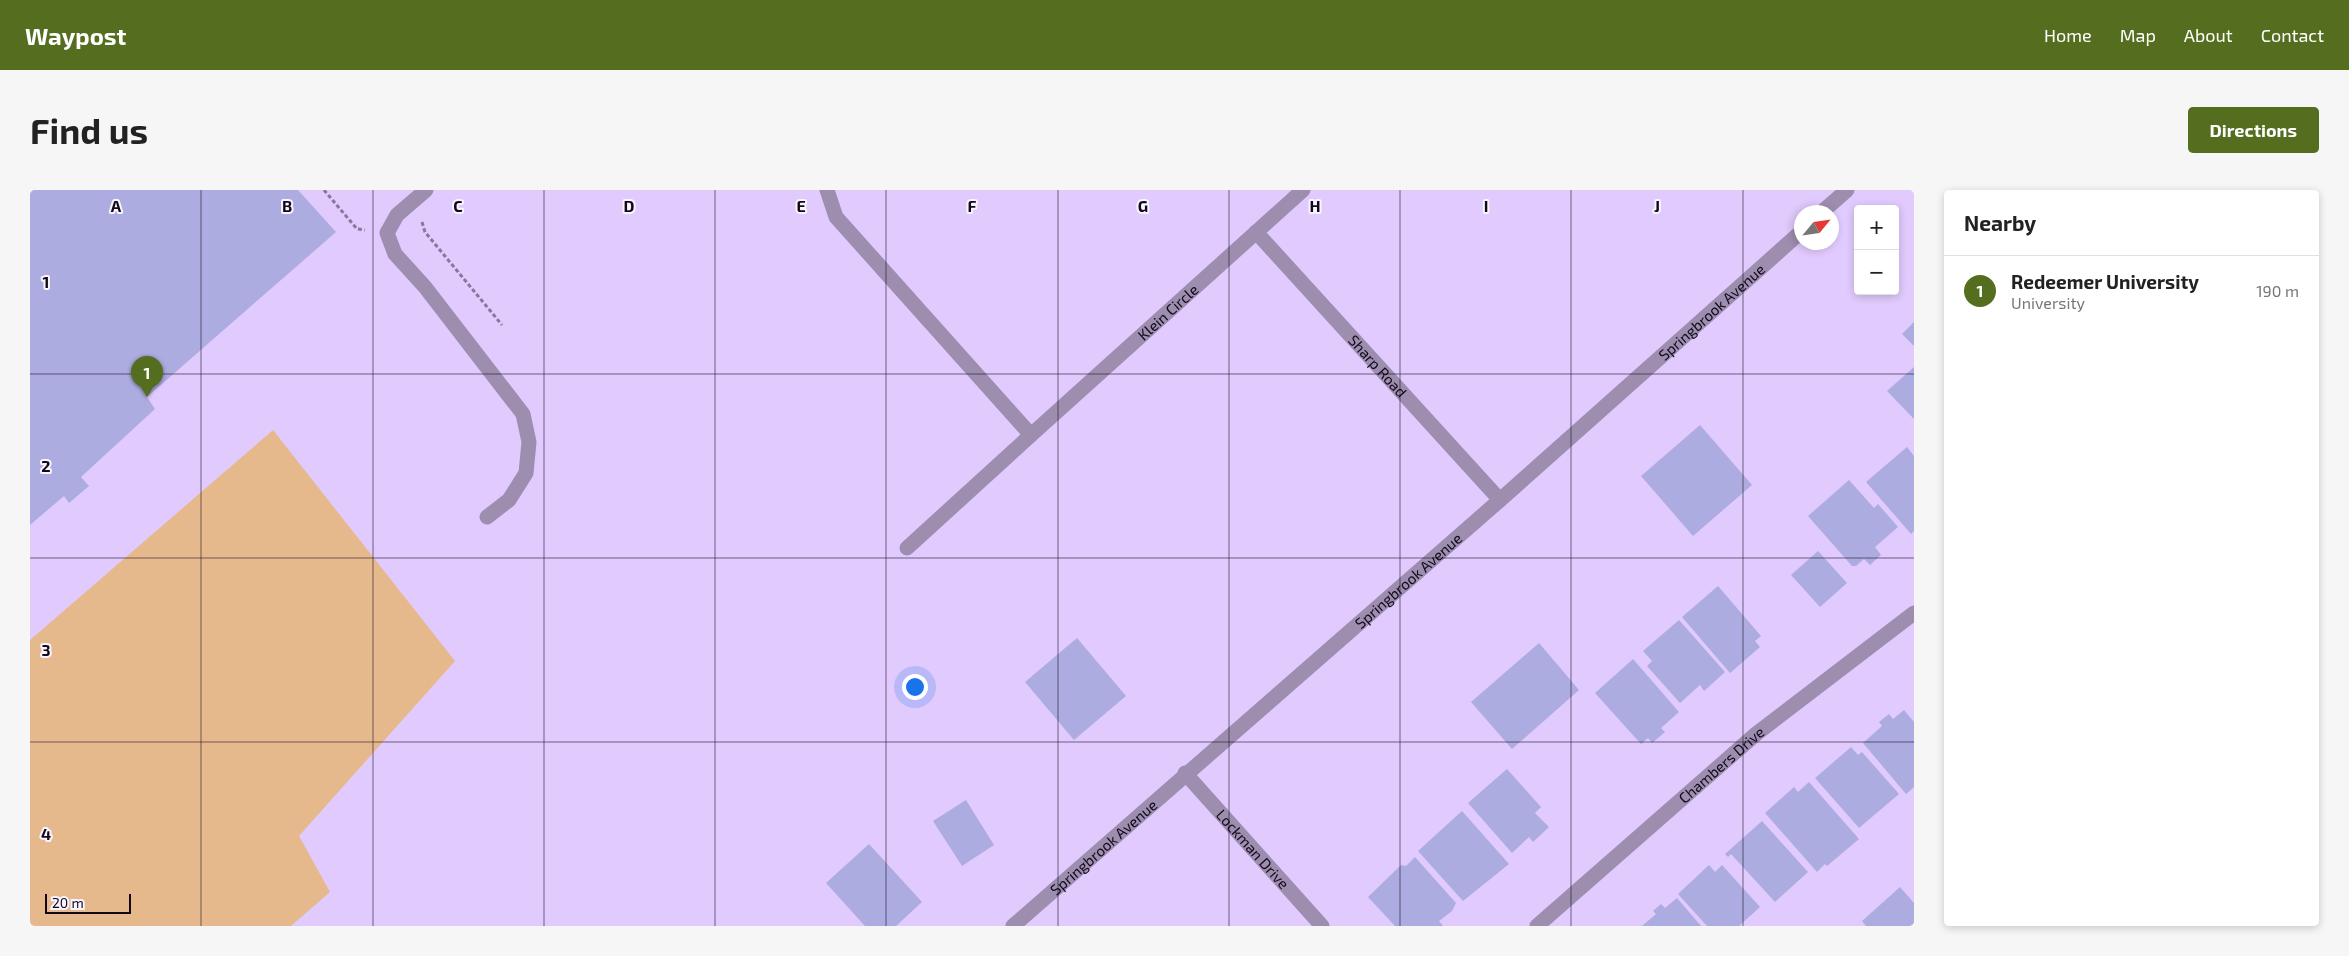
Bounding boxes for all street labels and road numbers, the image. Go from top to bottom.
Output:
street label: Springbrook Avenue [1654,260,1768,364]
street label: Klein Circle [1134,280,1202,344]
street label: Sharp Road [1345,331,1411,401]
street label: Springbrook Avenue [1351,529,1465,632]
street label: Chambers Drive [1675,722,1768,807]
street label: Springbrook Avenue [1046,795,1161,899]
street label: Lockman Drive [1213,806,1293,892]

